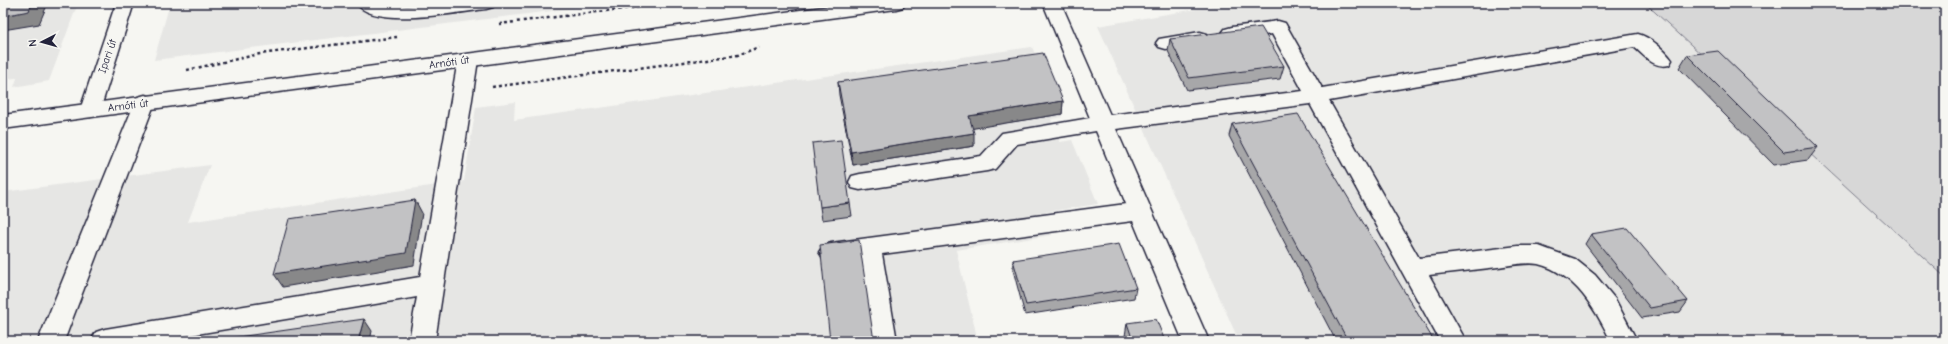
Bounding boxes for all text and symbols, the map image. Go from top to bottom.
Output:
north arrow [22,22,62,62]
street label: Ipari út [96,37,120,75]
text: N [26,39,39,47]
street label: Arnóti út [428,53,471,72]
street label: Arnóti út [107,96,150,114]

